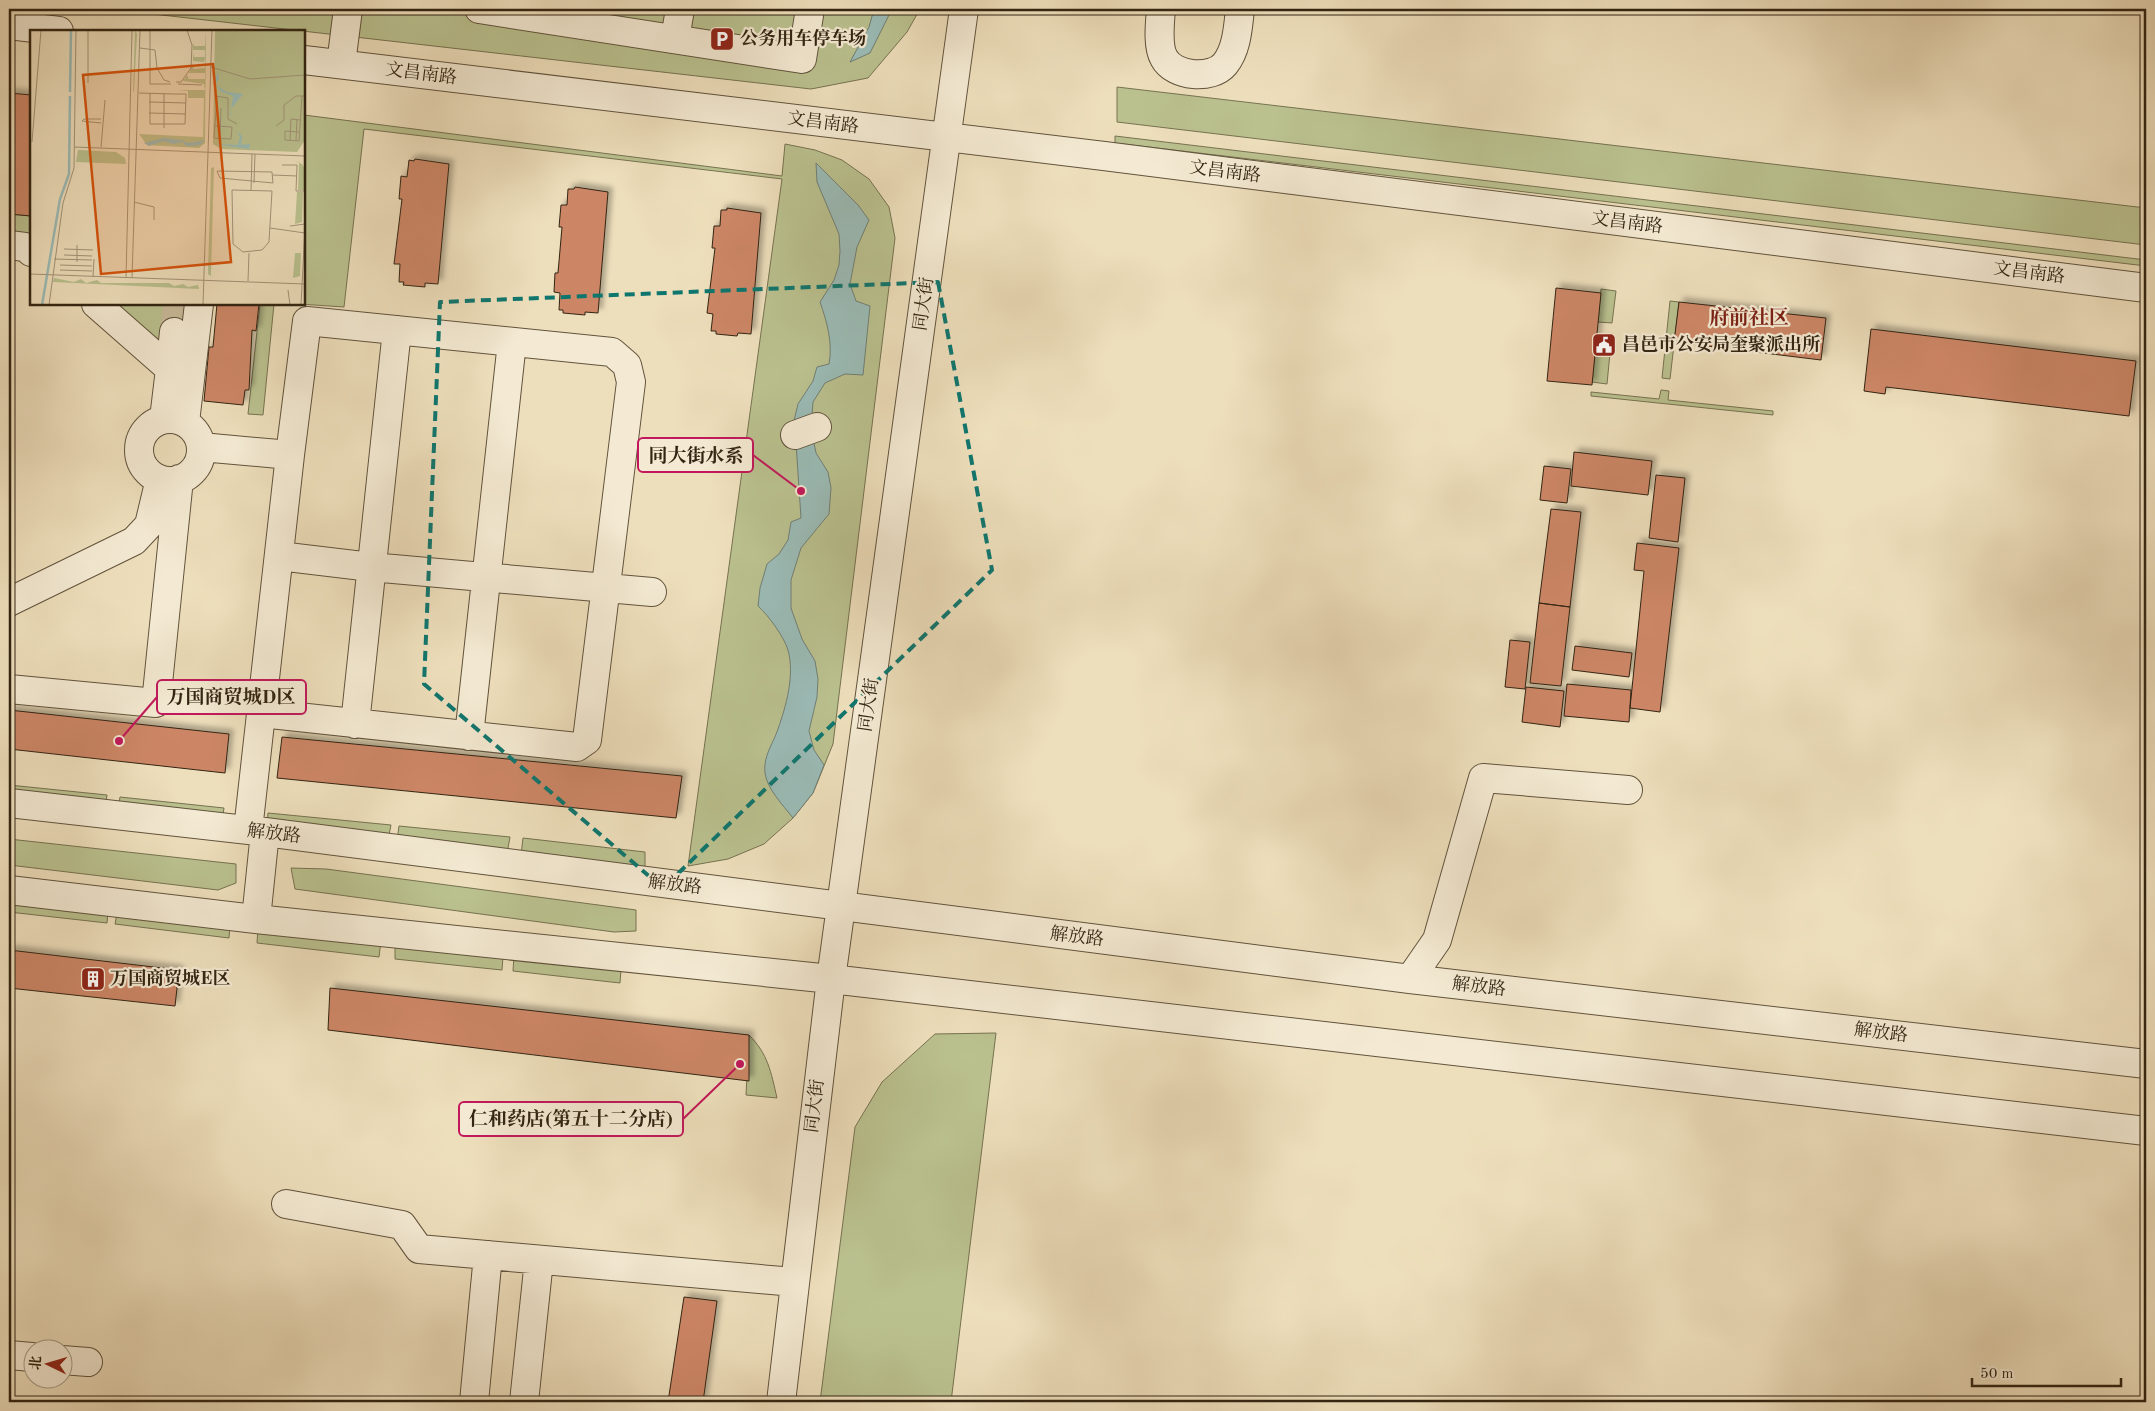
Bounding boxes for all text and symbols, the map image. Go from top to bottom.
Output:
parking icon: 公务用车停车场 [709,26,735,52]
place label: 公务用车停车场 [740,28,866,48]
inset map [30,30,305,305]
street label: 文昌南路 [384,59,458,87]
street label: 文昌南路 [786,108,860,136]
street label: 文昌南路 [1188,157,1262,185]
street label: 文昌南路 [1590,208,1664,236]
street label: 文昌南路 [1992,258,2066,286]
street label: 同大街 [909,276,937,332]
district label: 府前社区 [1709,306,1789,329]
public building icon: 昌邑市公安局奎聚派出所 [1591,332,1617,358]
place label: 昌邑市公安局奎聚派出所 [1622,334,1821,354]
callout: 同大街水系 [638,438,753,472]
text: 同大街水系 [648,445,744,467]
street label: 同大街 [854,677,882,733]
callout: 万国商贸城D区 [157,680,306,714]
text: 万国商贸城D区 [167,686,295,708]
street label: 解放路 [246,820,302,846]
street label: 解放路 [647,871,703,897]
street label: 解放路 [1049,923,1105,949]
building icon: 万国商贸城E区 [80,966,106,992]
place label: 万国商贸城E区 [110,968,230,988]
street label: 解放路 [1451,973,1507,999]
street label: 解放路 [1853,1019,1909,1045]
street label: 同大街 [801,1078,827,1134]
callout: 仁和药店(第五十二分店) [459,1102,683,1136]
text: 仁和药店(第五十二分店) [469,1108,673,1130]
north arrow [22,1338,72,1388]
text: 北 [27,1355,44,1371]
scale bar [1972,1356,2121,1388]
text: 50 m [1980,1367,2014,1382]

